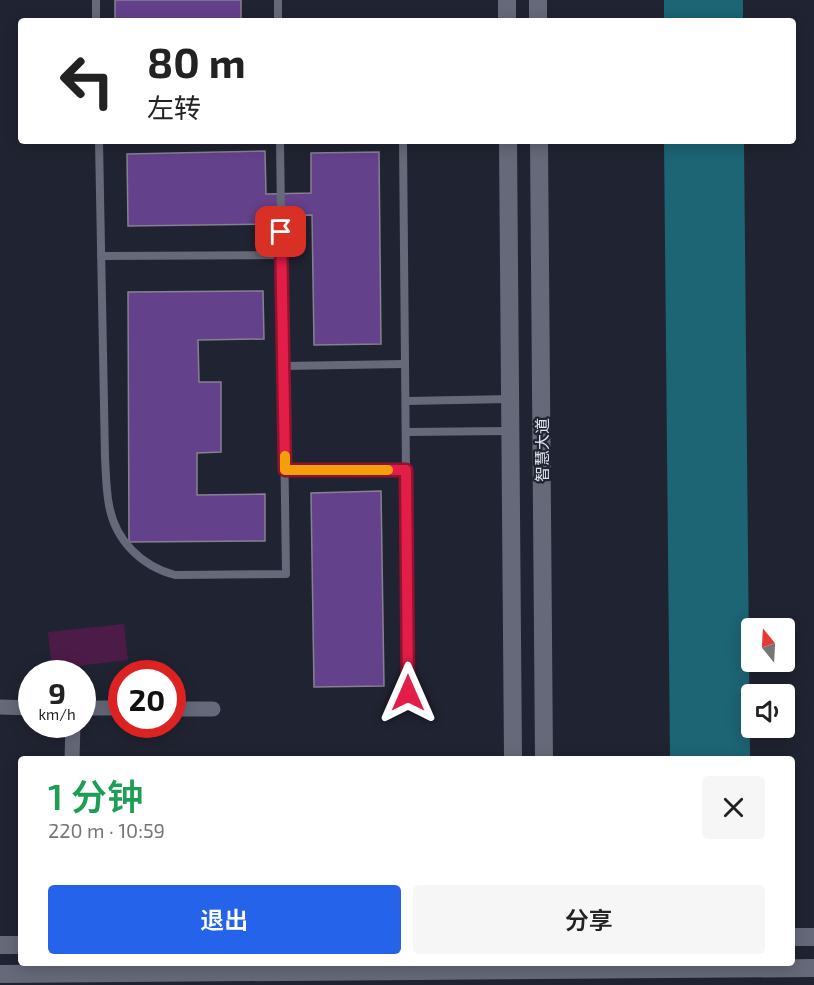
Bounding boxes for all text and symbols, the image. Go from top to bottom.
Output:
text: 80 m [147,36,246,86]
icon: left [48,42,126,120]
text: 左转 [147,91,201,123]
pin [255,206,306,257]
icon: arrive [264,215,297,248]
street label: 智慧大道 [532,418,551,482]
north arrow [741,618,795,672]
map controls [741,618,795,738]
speed limit sign: 20 [108,660,186,738]
position arrow [376,661,440,725]
text: 9 [48,674,66,710]
button: sound [741,684,795,738]
text: km/h [38,705,76,723]
text: 1 分钟 [48,774,143,817]
button: close [702,776,765,839]
text: 220 m · 10:59 [48,818,165,842]
button: 退出 [48,885,401,954]
button: 分享 [413,885,765,954]

